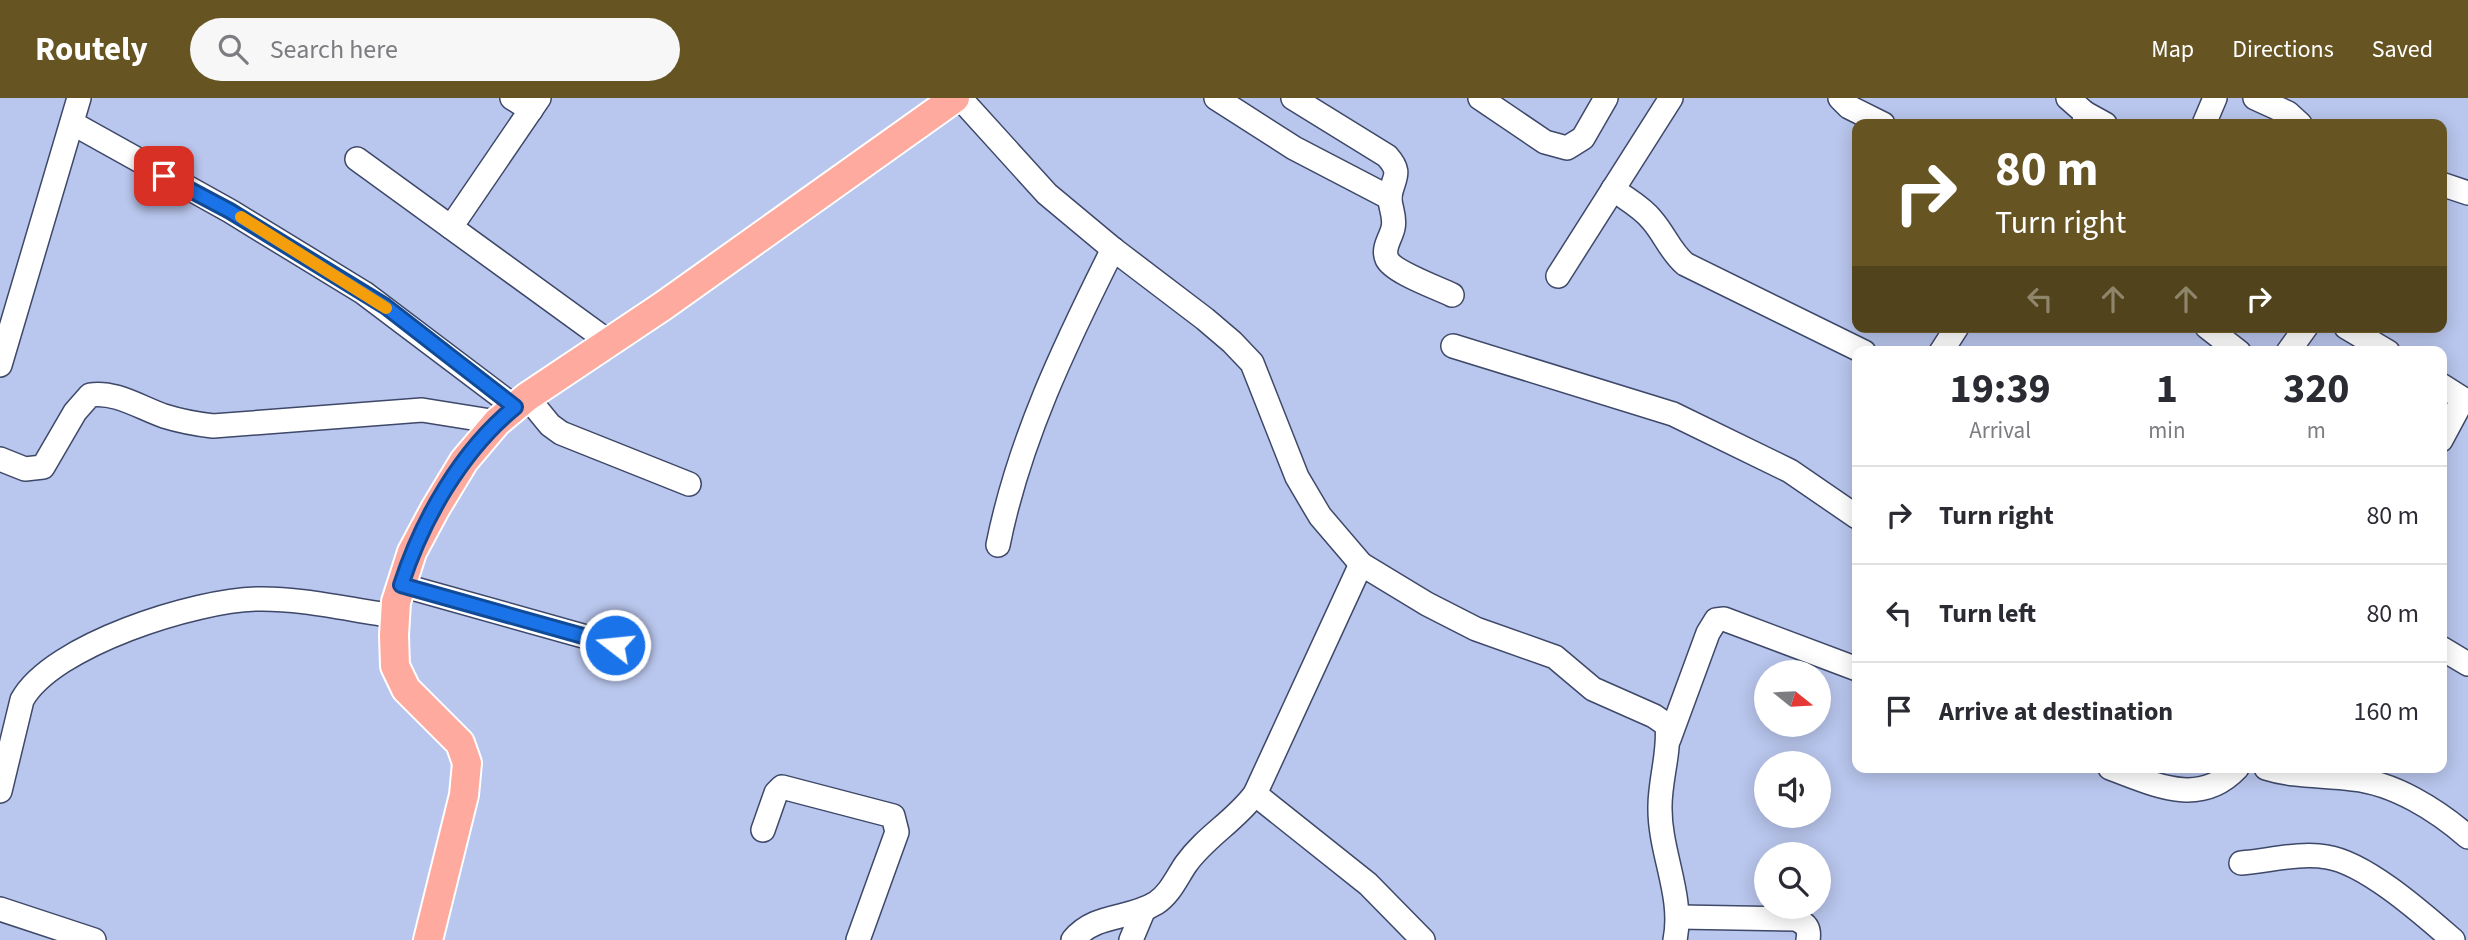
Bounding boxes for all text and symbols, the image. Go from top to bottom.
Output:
search box [190,18,680,81]
text: Routely [35,26,148,73]
icon: search [214,30,252,68]
text: Search here [270,31,398,68]
text: Map [2151,32,2194,67]
text: Directions [2232,32,2334,67]
text: Saved [2372,32,2433,67]
text: 80 m [1995,135,2099,205]
pin [134,146,194,206]
icon: right [1880,147,1971,238]
icon: arrive [145,157,183,195]
text: Turn right [1995,200,2126,246]
icon: left [2021,280,2059,318]
icon: ahead [2094,280,2132,318]
icon: ahead [2167,280,2205,318]
icon: right [2240,280,2278,318]
text: 19:39 [1949,359,2051,419]
text: 1 [2156,359,2178,419]
text: 320 [2283,359,2350,419]
text: Arrival [1969,414,2031,447]
text: min [2148,414,2186,447]
text: m [2307,414,2326,447]
icon: right [1880,496,1918,534]
text: Turn right [1939,497,2054,534]
text: 80 m [2366,497,2419,534]
icon: left [1880,594,1918,632]
text: Turn left [1939,595,2036,632]
text: 80 m [2366,595,2419,632]
position arrow [578,608,652,682]
north arrow [1754,660,1830,737]
map controls [1754,660,1831,919]
icon: arrive [1880,692,1918,730]
text: Arrive at destination [1939,693,2173,730]
text: 160 m [2353,693,2419,730]
button: sound [1754,751,1831,828]
button: search [1754,842,1831,919]

